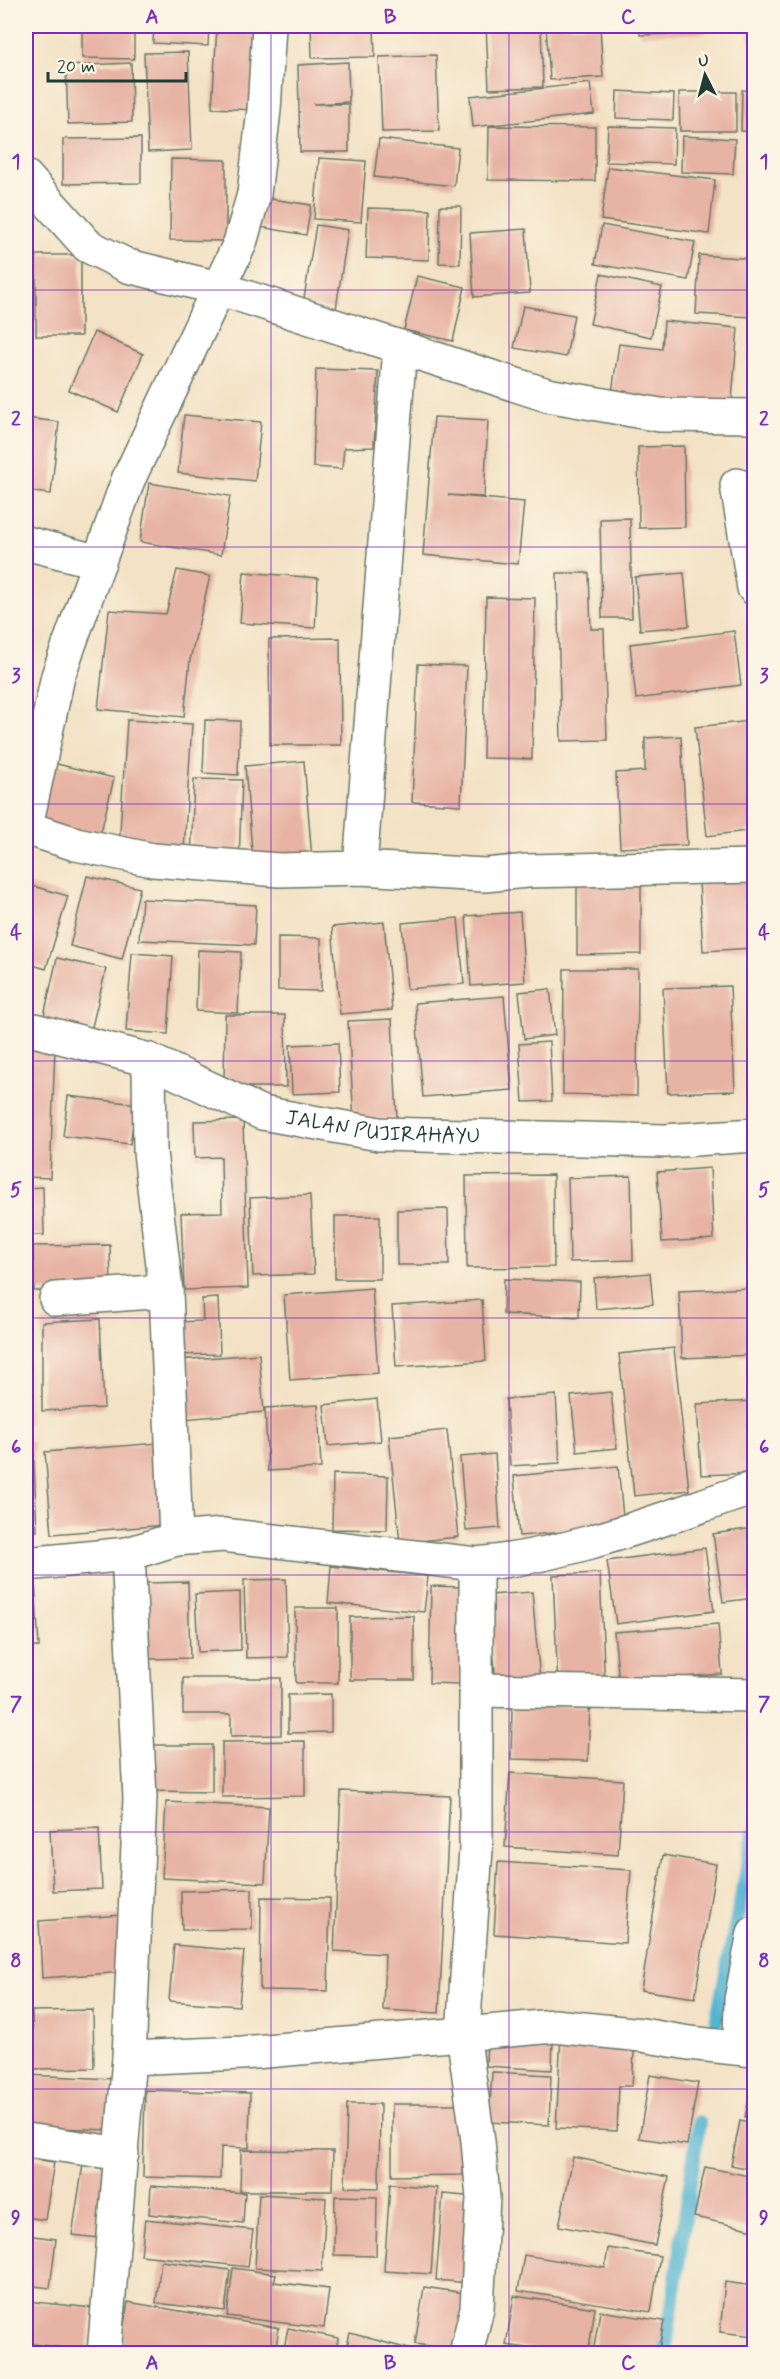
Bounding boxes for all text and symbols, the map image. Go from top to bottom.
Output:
text: A [145,4,159,31]
text: B [384,4,397,31]
text: C [621,4,636,31]
scale bar [48,45,186,83]
north arrow [675,45,735,105]
text: U [697,51,710,73]
text: 20 m [57,55,95,79]
text: 1 [12,149,20,176]
text: 1 [760,149,768,176]
text: 2 [11,406,21,433]
text: 2 [759,406,769,433]
text: 3 [11,663,21,690]
text: 3 [759,663,769,690]
text: 4 [10,920,22,947]
text: 4 [758,920,770,947]
street label: JALAN PUJIRAHAYU [283,1104,481,1150]
text: 5 [10,1177,22,1204]
text: 5 [758,1177,770,1204]
text: 6 [11,1434,21,1461]
text: 6 [759,1434,769,1461]
text: 7 [10,1691,22,1718]
text: 7 [758,1691,770,1718]
text: 8 [10,1948,22,1975]
text: 8 [758,1948,770,1975]
text: 9 [11,2205,21,2232]
text: 9 [759,2205,769,2232]
text: A [145,2350,159,2377]
text: B [384,2350,397,2377]
text: C [621,2350,636,2377]

